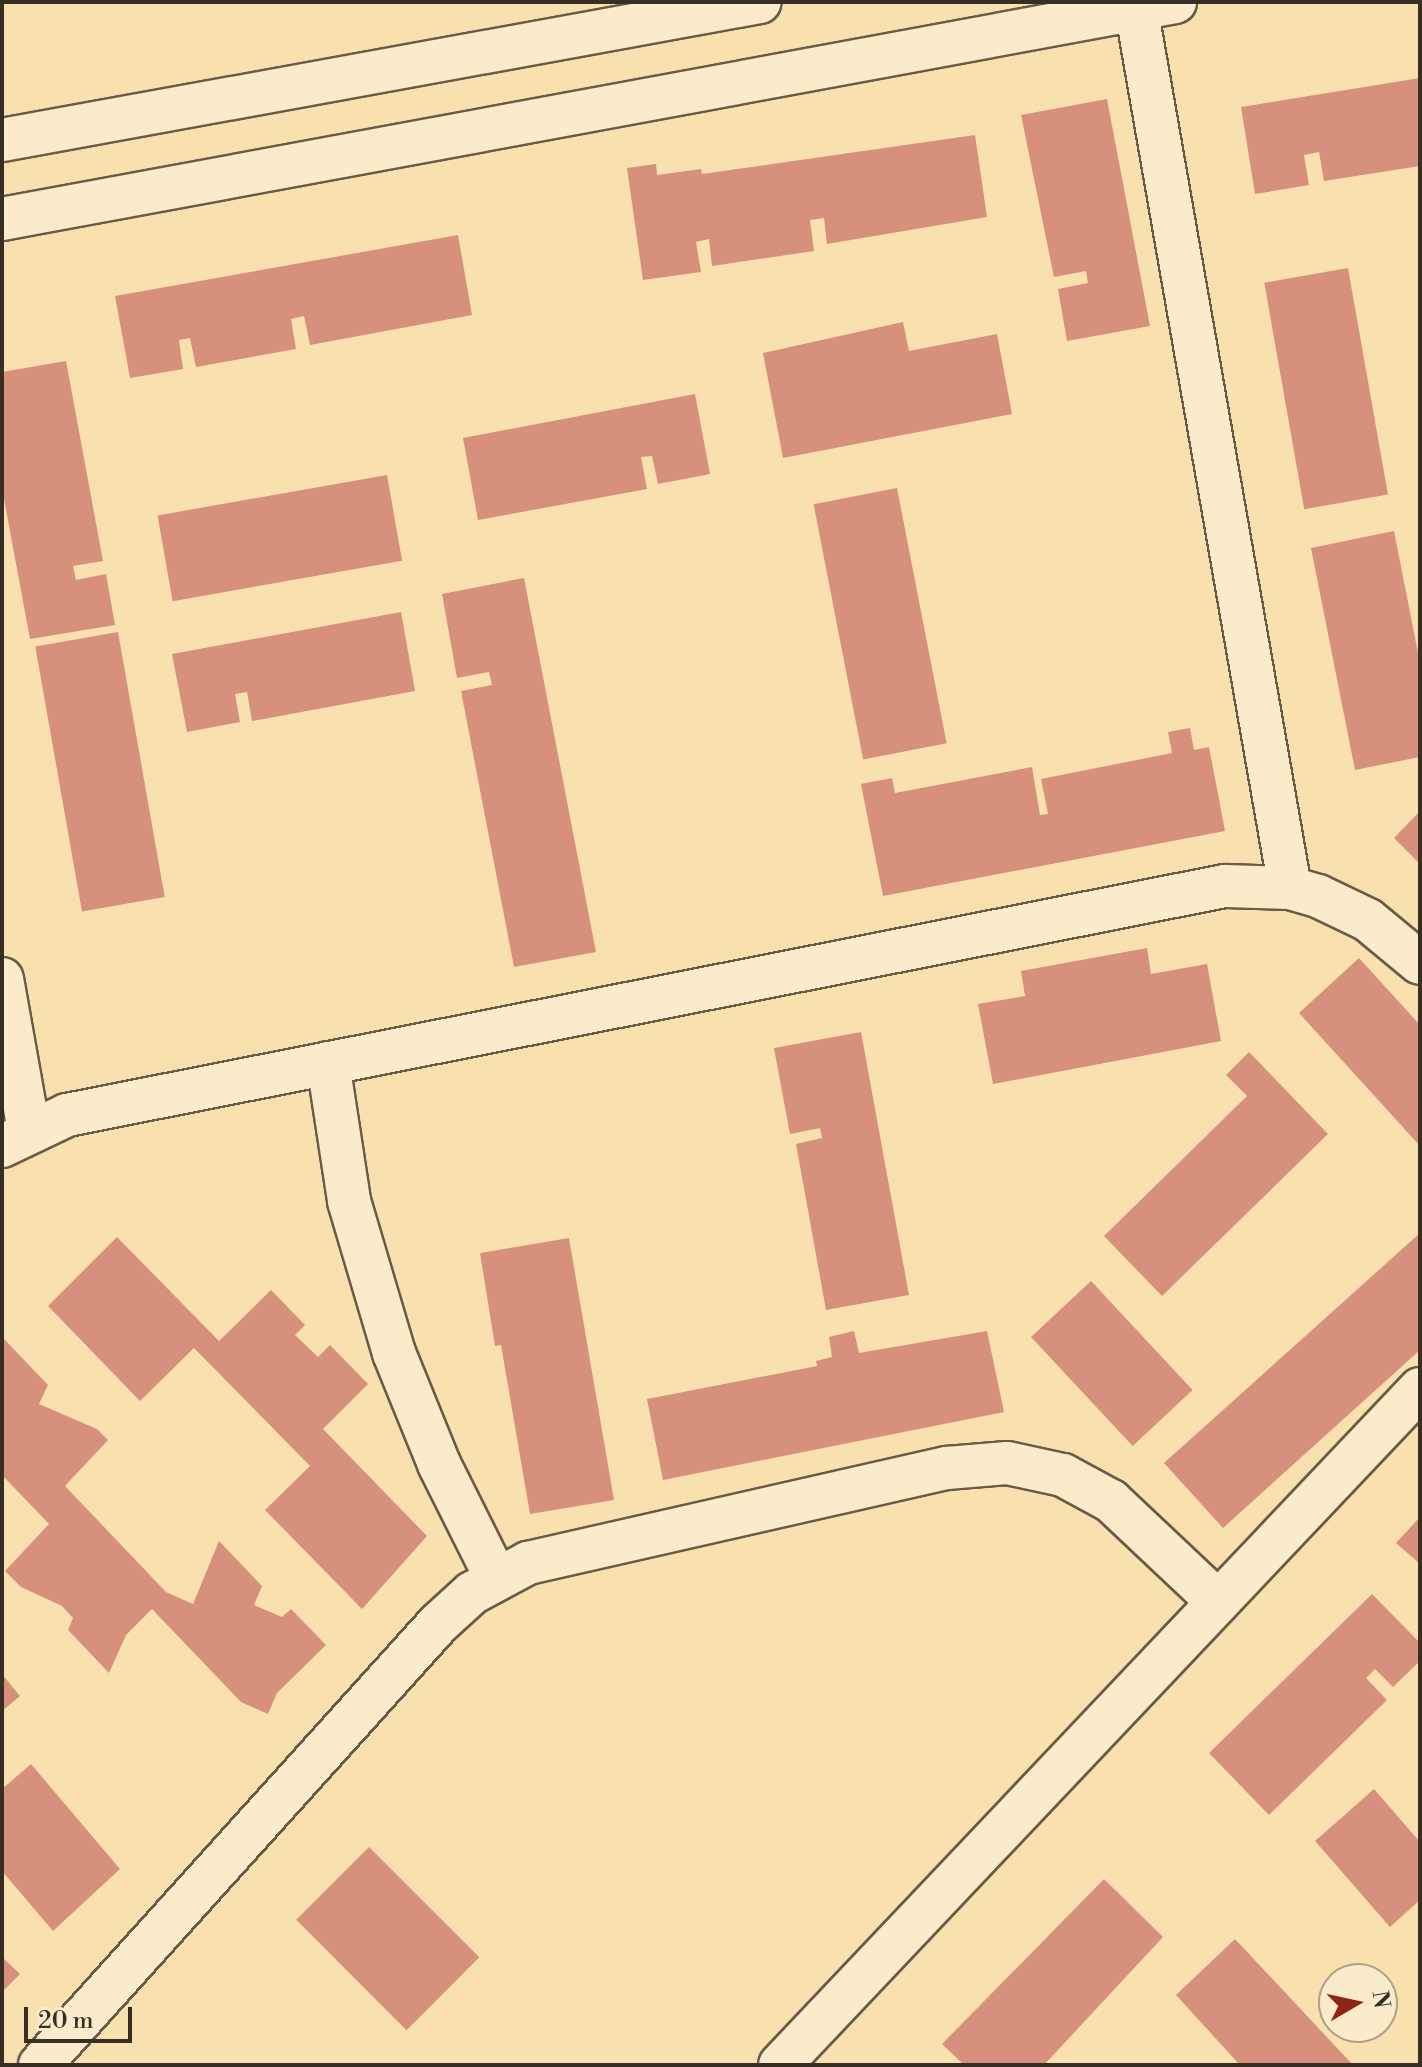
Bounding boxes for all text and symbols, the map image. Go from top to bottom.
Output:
north arrow [1318,1963,1398,2043]
text: N [1366,1989,1395,2010]
scale bar [28,1991,136,2041]
text: 20 m [38,2006,94,2036]

